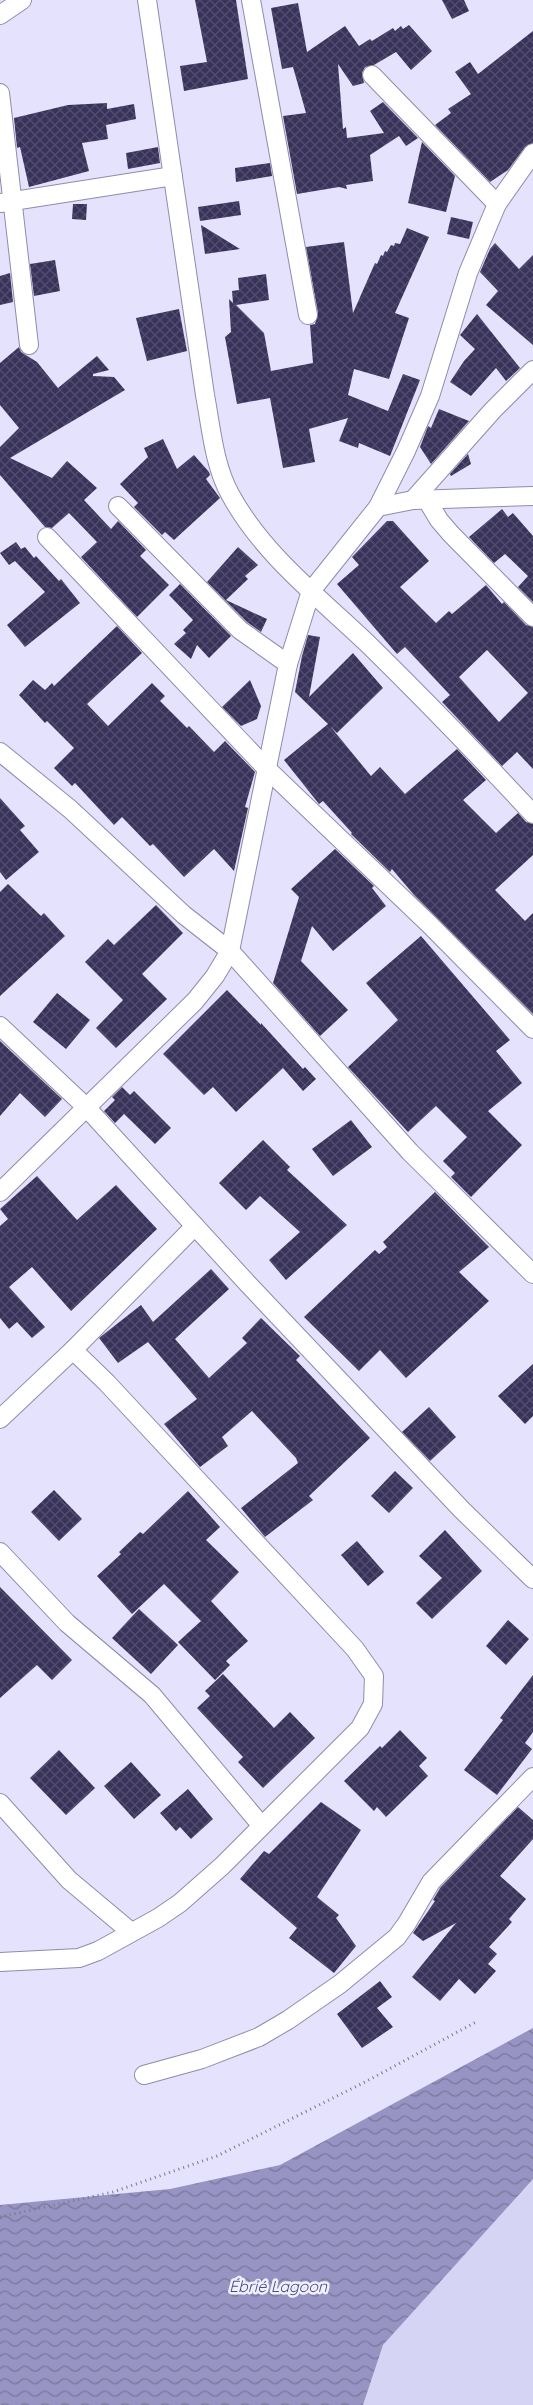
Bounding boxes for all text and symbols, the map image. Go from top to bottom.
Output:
water label: Ébrié Lagoon [229,2276,328,2296]

